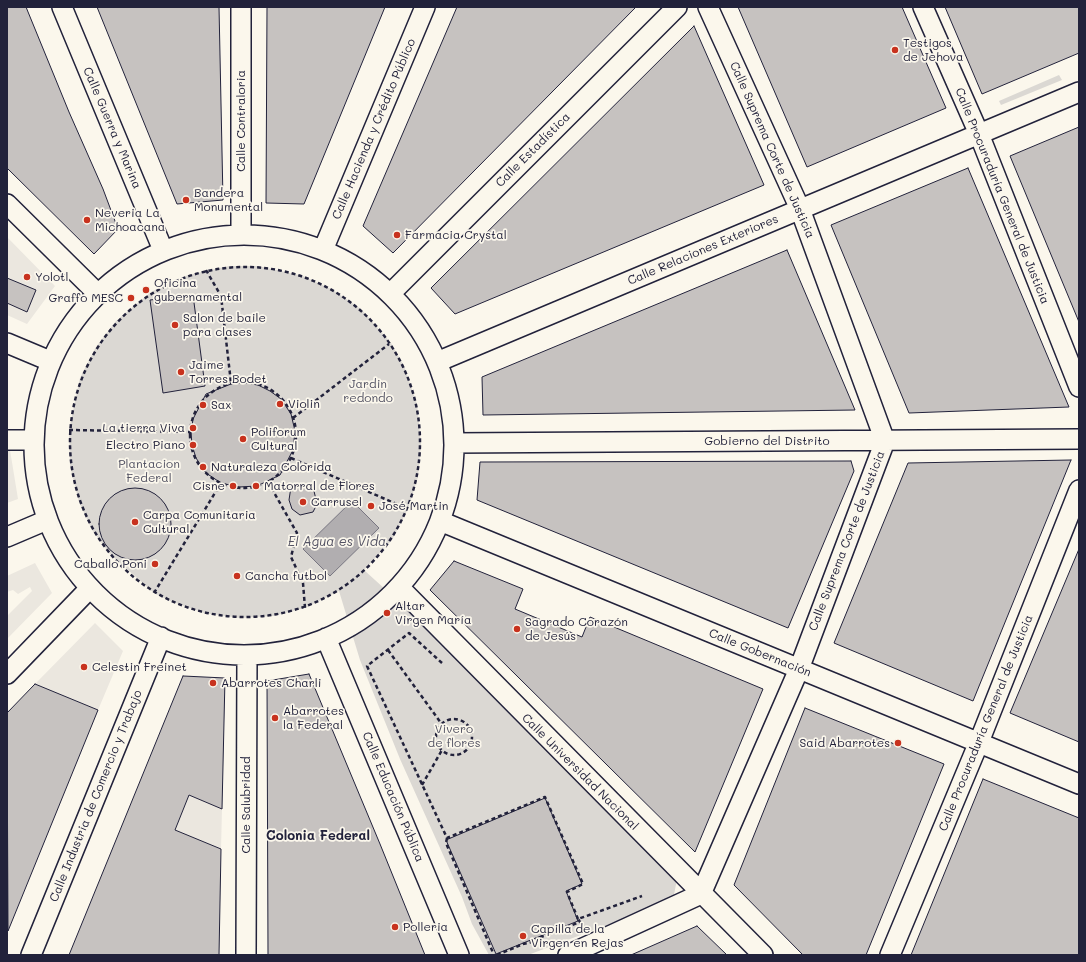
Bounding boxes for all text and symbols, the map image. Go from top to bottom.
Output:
street label: Calle Hacienda y Crédito Público [329,36,419,222]
place label: Testigos de Jehova [903,36,964,64]
marker: Testigos de Jehova [890,45,900,55]
street label: Calle Suprema Corte de Justicia [726,60,818,240]
street label: Calle Guerra y Marina [80,65,144,191]
street label: Calle Contraloria [234,70,248,172]
street label: Calle Procuraduría General de Justicia [952,86,1052,306]
street label: Calle Estadística [493,110,573,190]
place label: Bandera Monumental [194,186,263,214]
marker: Bandera Monumental [181,195,191,205]
place label: Neveria La Michoacana [95,206,165,234]
street label: Calle Relaciones Exteriores [625,212,781,288]
marker: Neveria La Michoacana [82,215,92,225]
place label: Farmacia Crystal [405,228,507,242]
marker: Farmacia Crystal [392,230,402,240]
place label: Yolotl [35,270,68,284]
marker: Yolotl [22,272,32,282]
place label: Oficina gubernamental [154,276,242,304]
marker: Oficina gubernamental [141,285,151,295]
place label: Graffo MESC [49,291,123,305]
marker: Graffo MESC [126,293,136,303]
place label: Salon de baile para clases [183,311,266,339]
marker: Salon de baile para clases [170,320,180,330]
place label: Jaime Torres Bodet [189,358,267,386]
marker: Jaime Torres Bodet [176,367,186,377]
park label: Jardin redondo [343,377,393,405]
place label: Violin [288,397,320,411]
place label: Sax [211,398,231,412]
marker: Violin [275,399,285,409]
marker: Sax [198,400,208,410]
place label: La tierra Viva [102,421,185,435]
marker: La tierra Viva [188,423,198,433]
place label: Poliforum Cultural [251,425,306,453]
marker: Poliforum Cultural [238,434,248,444]
street label: Gobierno del Distrito [704,434,830,448]
place label: Electro Piano [106,438,185,452]
marker: Electro Piano [188,440,198,450]
street label: Calle Suprema Corte de Justicia [806,449,888,633]
park label: Plantacion Federal [118,457,180,485]
place label: Naturaleza Colorida [211,460,332,474]
marker: Naturaleza Colorida [198,462,208,472]
place label: Cisne [193,479,225,493]
place label: Matorral de Flores [264,479,375,493]
marker: Cisne [228,481,238,491]
marker: Matorral de Flores [251,481,261,491]
place label: Carrusel [311,495,362,509]
marker: Carrusel [298,497,308,507]
place label: José Martin [379,499,448,513]
marker: José Martin [366,501,376,511]
place label: Carpa Comunitaria Cultural [143,508,256,536]
marker: Carpa Comunitaria Cultural [130,517,140,527]
water label: El Agua es Vida [288,534,386,550]
place label: Caballo Poni [74,557,147,571]
marker: Caballo Poni [150,559,160,569]
place label: Cancha futbol [245,569,327,583]
marker: Cancha futbol [232,571,242,581]
place label: Altar Virgen María [395,599,472,627]
marker: Altar Virgen María [382,608,392,618]
street label: Calle Procuraduría General de Justicia [936,613,1036,833]
place label: Sagrado Corazón de Jesús [525,615,628,643]
marker: Sagrado Corazón de Jesús [512,624,522,634]
street label: Calle Gobernación [707,626,813,680]
place label: Celestin Freinet [92,660,187,674]
marker: Celestin Freinet [79,662,89,672]
place label: Abarrotes Charli [221,676,321,690]
marker: Abarrotes Charli [208,678,218,688]
street label: Calle Industria de Comercio y Trabajo [47,688,145,904]
place label: Abarrotes la Federal [283,704,344,732]
street label: Calle Universidad Nacional [519,711,641,833]
marker: Abarrotes la Federal [270,713,280,723]
park label: Vivero de flores [428,722,480,750]
street label: Calle Educación Pública [359,730,427,864]
place label: Said Abarrotes [800,736,890,750]
marker: Said Abarrotes [893,738,903,748]
street label: Calle Salubridad [239,756,253,854]
district label: Colonia Federal [266,828,370,844]
place label: Polleria [403,920,448,934]
marker: Polleria [390,922,400,932]
place label: Capilla de la Virgen en Rejas [531,922,624,950]
marker: Capilla de la Virgen en Rejas [518,931,528,941]

